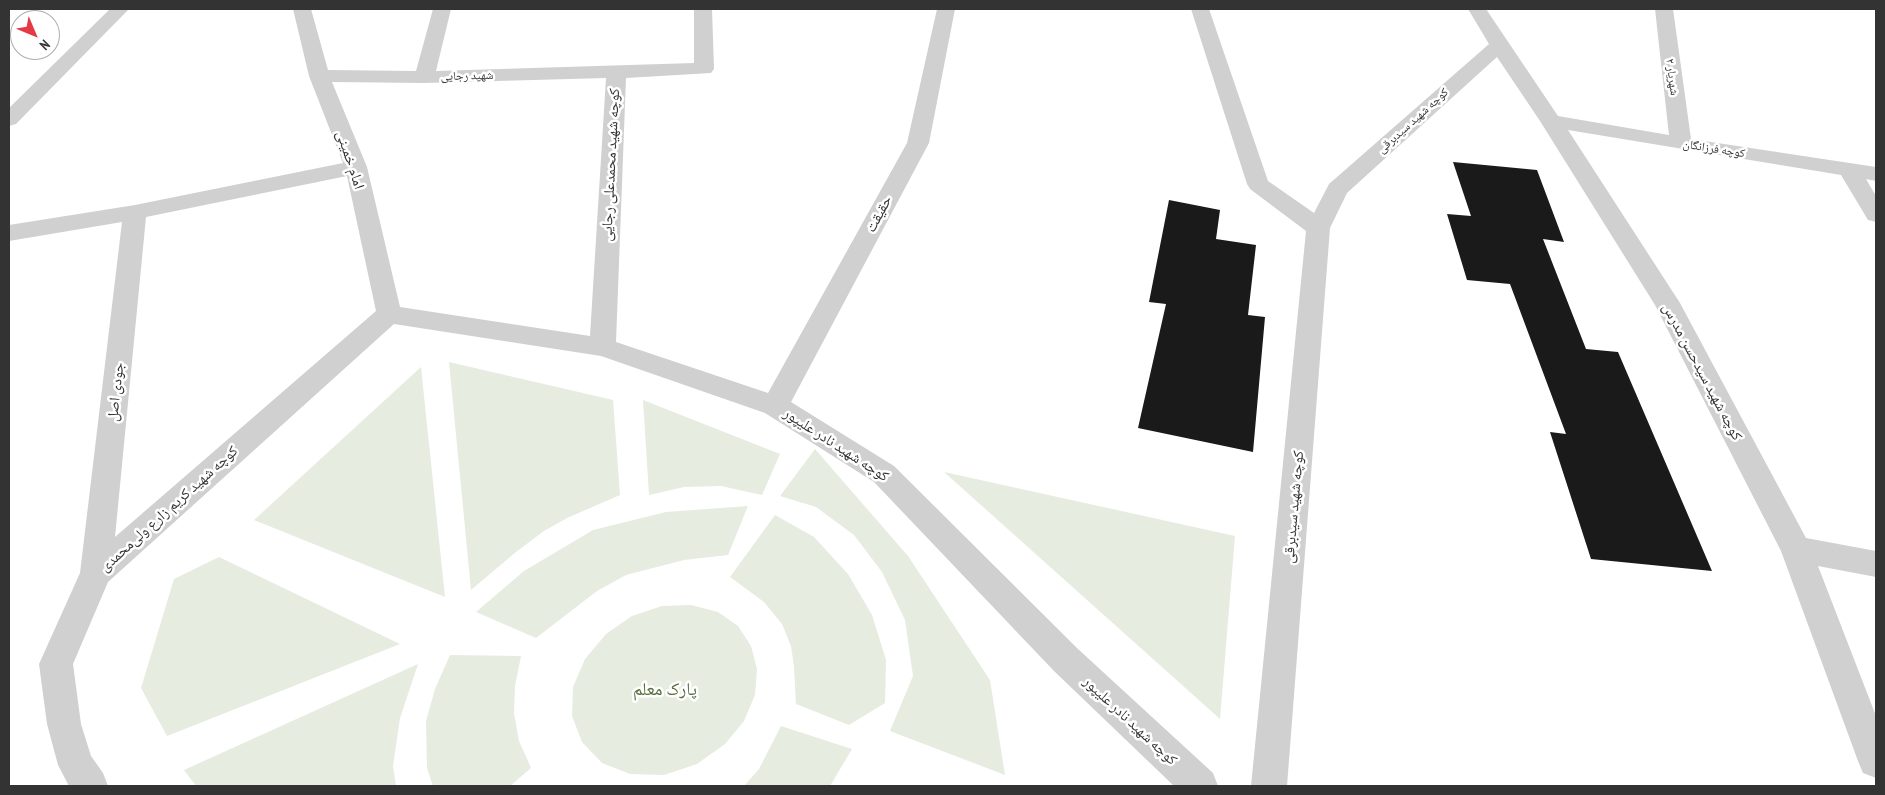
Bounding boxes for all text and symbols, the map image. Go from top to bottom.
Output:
north arrow [10,10,60,60]
text: N [36,36,54,54]
street label: شهریار ۲ [1663,58,1681,96]
street label: شهید رجایی [441,68,493,84]
street label: کوچه شهید سیدبرقی [1375,85,1451,157]
street label: کوچه شهید محمدعلی رجایی [598,88,624,242]
street label: امام خمینی [332,128,368,192]
street label: کوچه فرزانگان [1682,137,1746,161]
street label: حقیقت [862,193,896,235]
street label: کوچه شهید سیدحسن مدرس [1658,300,1746,444]
street label: جودی اصل [104,361,128,423]
street label: کوچه شهید نادر علیپور [780,404,892,486]
street label: کوچه شهید کریم زارع‌ ولی‌محمدی [96,442,242,576]
street label: کوچه شهید سیدبرقی [1280,450,1308,564]
street label: کوچه شهید نادر علیپور [1079,673,1181,769]
park label: پارک معلم [633,679,697,701]

